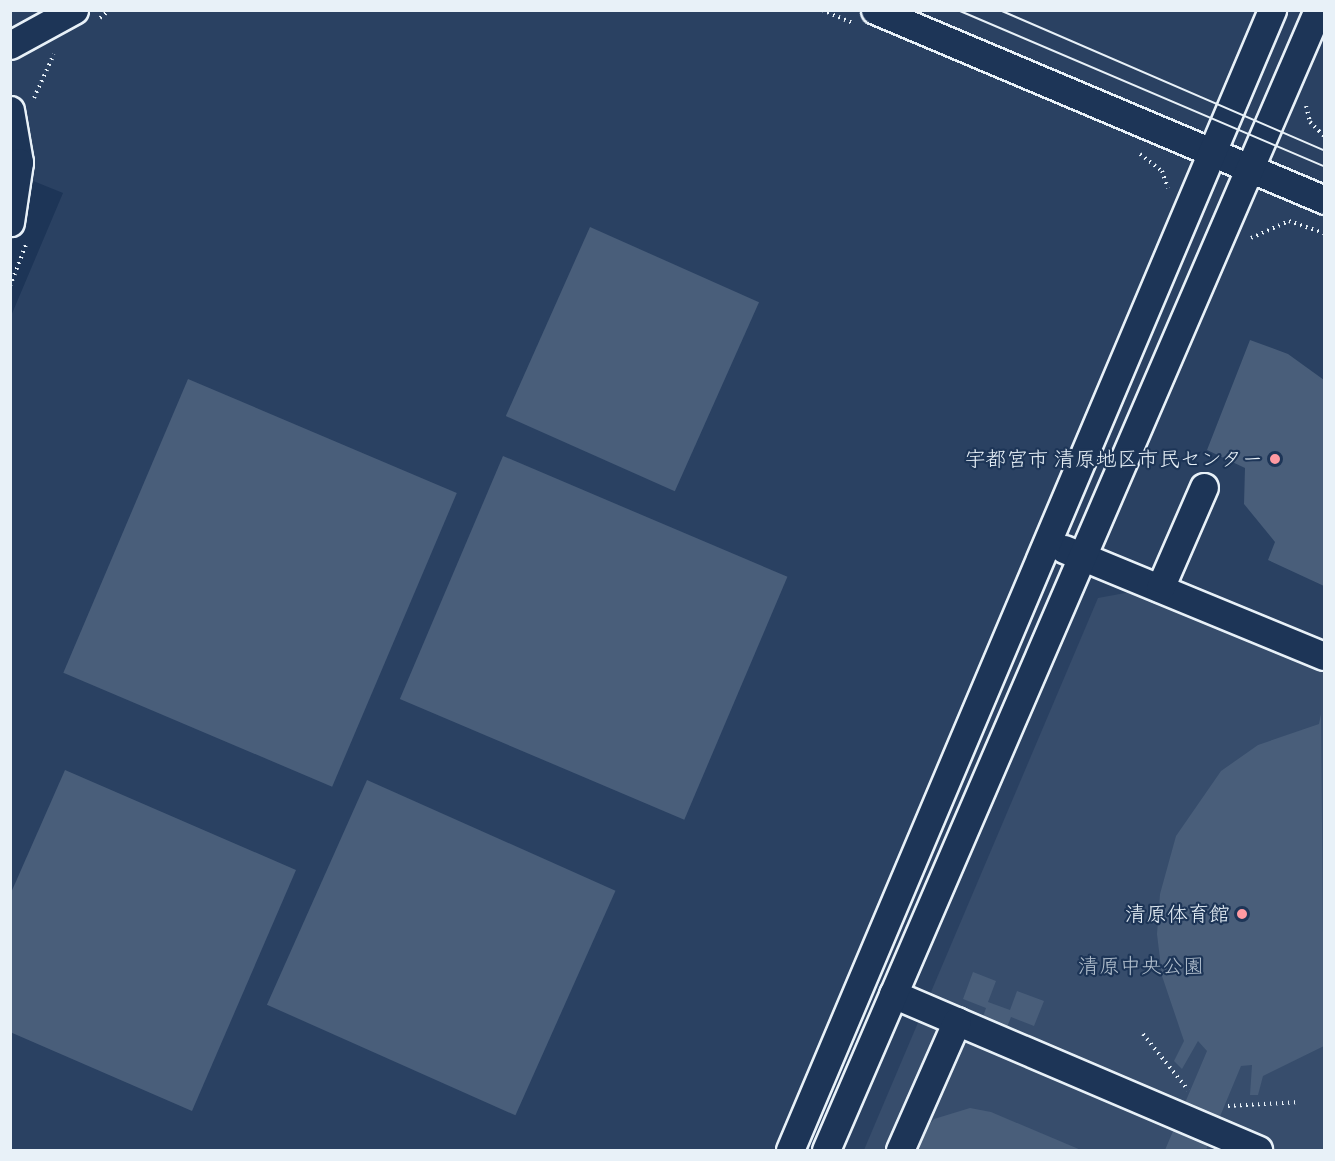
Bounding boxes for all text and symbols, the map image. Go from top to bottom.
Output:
place label: 宇都宮市 清原地区市民センター [964,446,1263,472]
marker: 宇都宮市 清原地区市民センター [1268,452,1282,466]
place label: 清原体育館 [1125,901,1230,927]
marker: 清原体育館 [1235,907,1249,921]
park label: 清原中央公園 [1078,953,1204,979]

